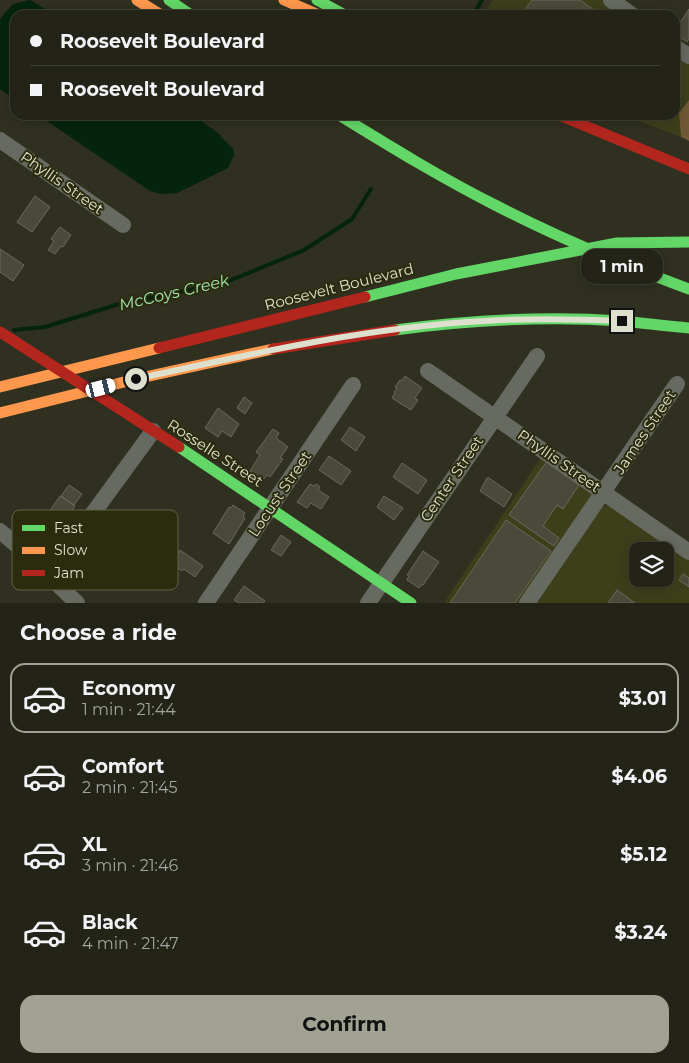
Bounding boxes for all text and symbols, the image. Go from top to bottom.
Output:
text: Roosevelt Boulevard [60,30,265,53]
text: Roosevelt Boulevard [60,78,265,101]
street label: Phyllis Street [17,147,108,218]
callout: 1 min [581,248,663,284]
text: 1 min [600,257,644,276]
street label: Roosevelt Boulevard [262,259,416,314]
water label: McCoys Creek [117,270,232,314]
route end [611,310,633,332]
route start [125,368,147,390]
car [84,377,117,399]
street label: James Street [609,386,680,478]
street label: Rosselle Street [164,415,267,491]
street label: Phyllis Street [514,425,605,496]
street label: Center Street [416,432,487,525]
street label: Locust Street [244,447,315,540]
legend [12,510,178,590]
text: Fast [54,519,84,537]
text: Slow [54,541,88,559]
map controls [629,542,674,587]
button: layers [629,542,674,587]
text: Jam [53,564,84,582]
text: Choose a ride [20,619,177,646]
icon: car [22,676,67,721]
text: Economy [82,677,175,700]
text: $3.01 [619,687,667,710]
text: 1 min · 21:44 [82,700,176,719]
icon: car [22,754,67,799]
text: Comfort [82,755,164,778]
text: $4.06 [611,765,667,788]
text: 2 min · 21:45 [82,778,178,797]
icon: car [22,832,67,877]
text: XL [82,833,107,856]
text: $5.12 [620,843,667,866]
text: 3 min · 21:46 [82,856,178,875]
icon: car [22,910,67,955]
text: Black [82,911,138,934]
text: $3.24 [614,921,667,944]
text: 4 min · 21:47 [82,934,179,953]
button: Confirm [20,995,669,1053]

